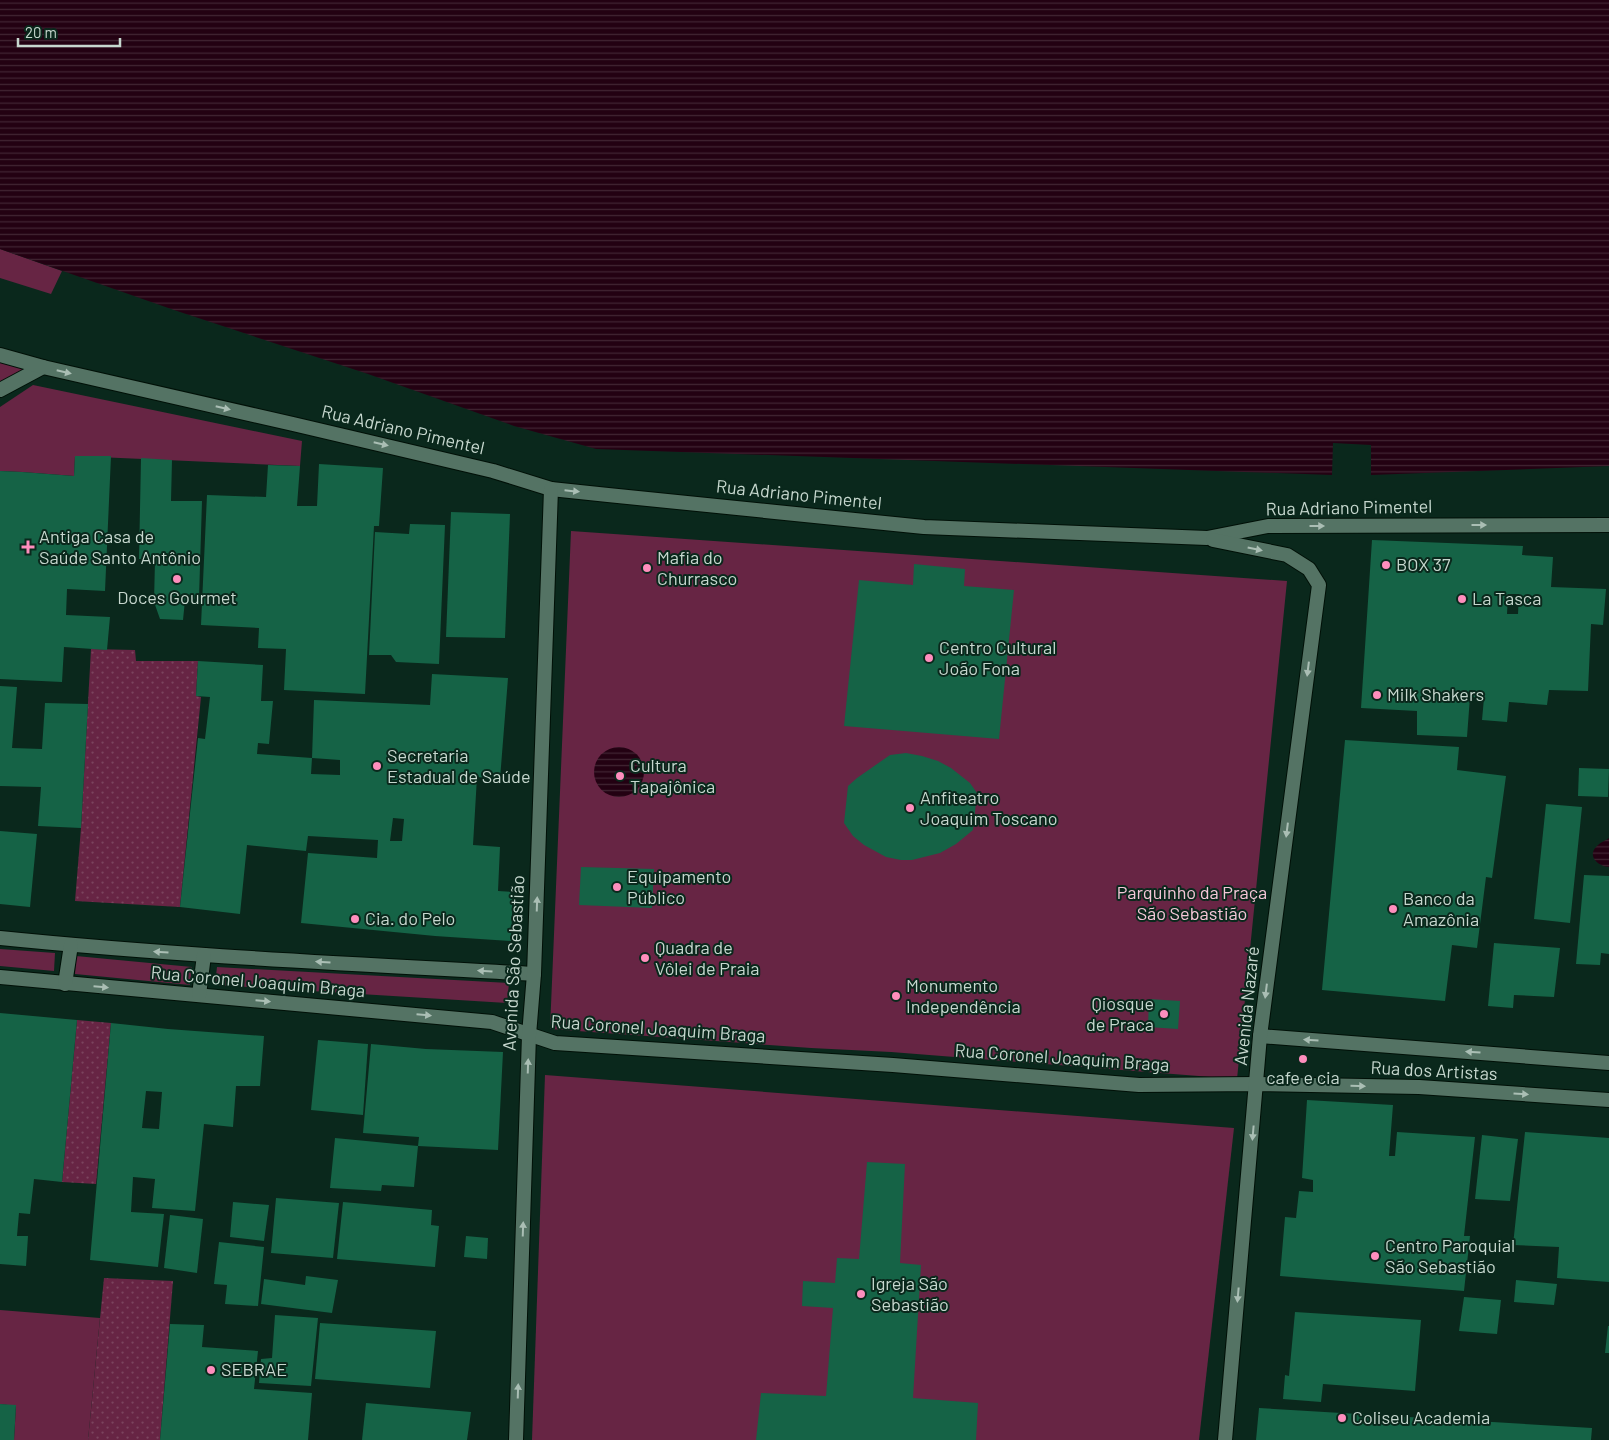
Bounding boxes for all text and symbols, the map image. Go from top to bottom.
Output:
scale bar [18,15,120,47]
text: 20 m [25,23,57,41]
one-way arrow [56,368,71,376]
street label: Rua Adriano Pimentel [320,400,487,458]
one-way arrow [215,404,230,412]
one-way arrow [373,441,388,449]
street label: Rua Adriano Pimentel [715,474,883,514]
one-way arrow [565,487,581,495]
street label: Rua Adriano Pimentel [1265,495,1432,519]
one-way arrow [1472,521,1488,529]
one-way arrow [1309,522,1325,530]
place label: Antiga Casa de Saúde Santo Antônio [39,525,201,568]
marker: Antiga Casa de Saúde Santo Antônio [21,540,35,554]
one-way arrow [1247,545,1263,553]
place label: Mafia do Churrasco [657,546,737,589]
place label: BOX 37 [1396,553,1451,575]
marker: BOX 37 [1380,559,1392,571]
marker: Mafia do Churrasco [641,562,653,574]
marker: Doces Gourmet [171,573,183,585]
place label: Doces Gourmet [117,586,237,608]
place label: La Tasca [1472,587,1541,609]
marker: La Tasca [1456,593,1468,605]
place label: Centro Cultural João Fona [939,636,1056,679]
marker: Centro Cultural João Fona [923,652,935,664]
one-way arrow [1304,661,1312,677]
place label: Milk Shakers [1387,683,1484,705]
marker: Milk Shakers [1371,689,1383,701]
place label: Secretaria Estadual de Saúde [387,744,531,787]
place label: Cultura Tapajônica [630,754,715,797]
marker: Secretaria Estadual de Saúde [371,760,383,772]
marker: Cultura Tapajônica [614,770,626,782]
place label: Anfiteatro Joaquim Toscano [920,786,1057,829]
marker: Anfiteatro Joaquim Toscano [904,802,916,814]
one-way arrow [1283,822,1291,838]
place label: Equipamento Público [627,865,731,908]
street label: Avenida São Sebastião [497,875,529,1051]
marker: Equipamento Público [611,881,623,893]
park label: Parquinho da Praça São Sebastião [1117,881,1267,924]
place label: Banco da Amazônia [1403,887,1479,930]
one-way arrow [533,896,541,912]
marker: Banco da Amazônia [1387,903,1399,915]
place label: Cia. do Pelo [365,907,455,929]
marker: Cia. do Pelo [349,913,361,925]
place label: Quadra de Vôlei de Praia [655,936,759,979]
street label: Avenida Nazaré [1229,945,1263,1067]
one-way arrow [153,948,169,956]
marker: Quadra de Vôlei de Praia [639,952,651,964]
one-way arrow [315,958,331,966]
street label: Rua Coronel Joaquim Braga [150,961,366,1001]
one-way arrow [477,967,493,975]
place label: Monumento Independência [906,974,1021,1017]
one-way arrow [93,983,109,991]
one-way arrow [1262,983,1270,999]
marker: Monumento Independência [890,990,902,1002]
place label: Qiosque de Praca [1086,992,1154,1035]
one-way arrow [255,997,271,1005]
marker: Qiosque de Praca [1158,1008,1170,1020]
street label: Rua Coronel Joaquim Braga [550,1010,766,1046]
one-way arrow [417,1012,433,1020]
one-way arrow [1303,1035,1319,1043]
street label: Rua Coronel Joaquim Braga [954,1039,1170,1075]
one-way arrow [1465,1048,1481,1056]
marker: cafe e cia [1297,1053,1309,1065]
street label: Rua dos Artistas [1370,1056,1498,1084]
one-way arrow [524,1058,532,1074]
place label: cafe e cia [1266,1066,1340,1088]
one-way arrow [1351,1082,1367,1090]
one-way arrow [1513,1090,1529,1098]
one-way arrow [1249,1125,1257,1141]
one-way arrow [519,1221,527,1237]
place label: Centro Paroquial São Sebastião [1385,1234,1515,1277]
marker: Centro Paroquial São Sebastião [1369,1250,1381,1262]
place label: Igreja São Sebastião [871,1272,949,1315]
one-way arrow [1234,1287,1242,1303]
marker: Igreja São Sebastião [855,1288,867,1300]
place label: SEBRAE [221,1358,287,1380]
marker: SEBRAE [205,1364,217,1376]
one-way arrow [514,1383,522,1399]
place label: Coliseu Academia [1352,1406,1490,1428]
marker: Coliseu Academia [1336,1412,1348,1424]

